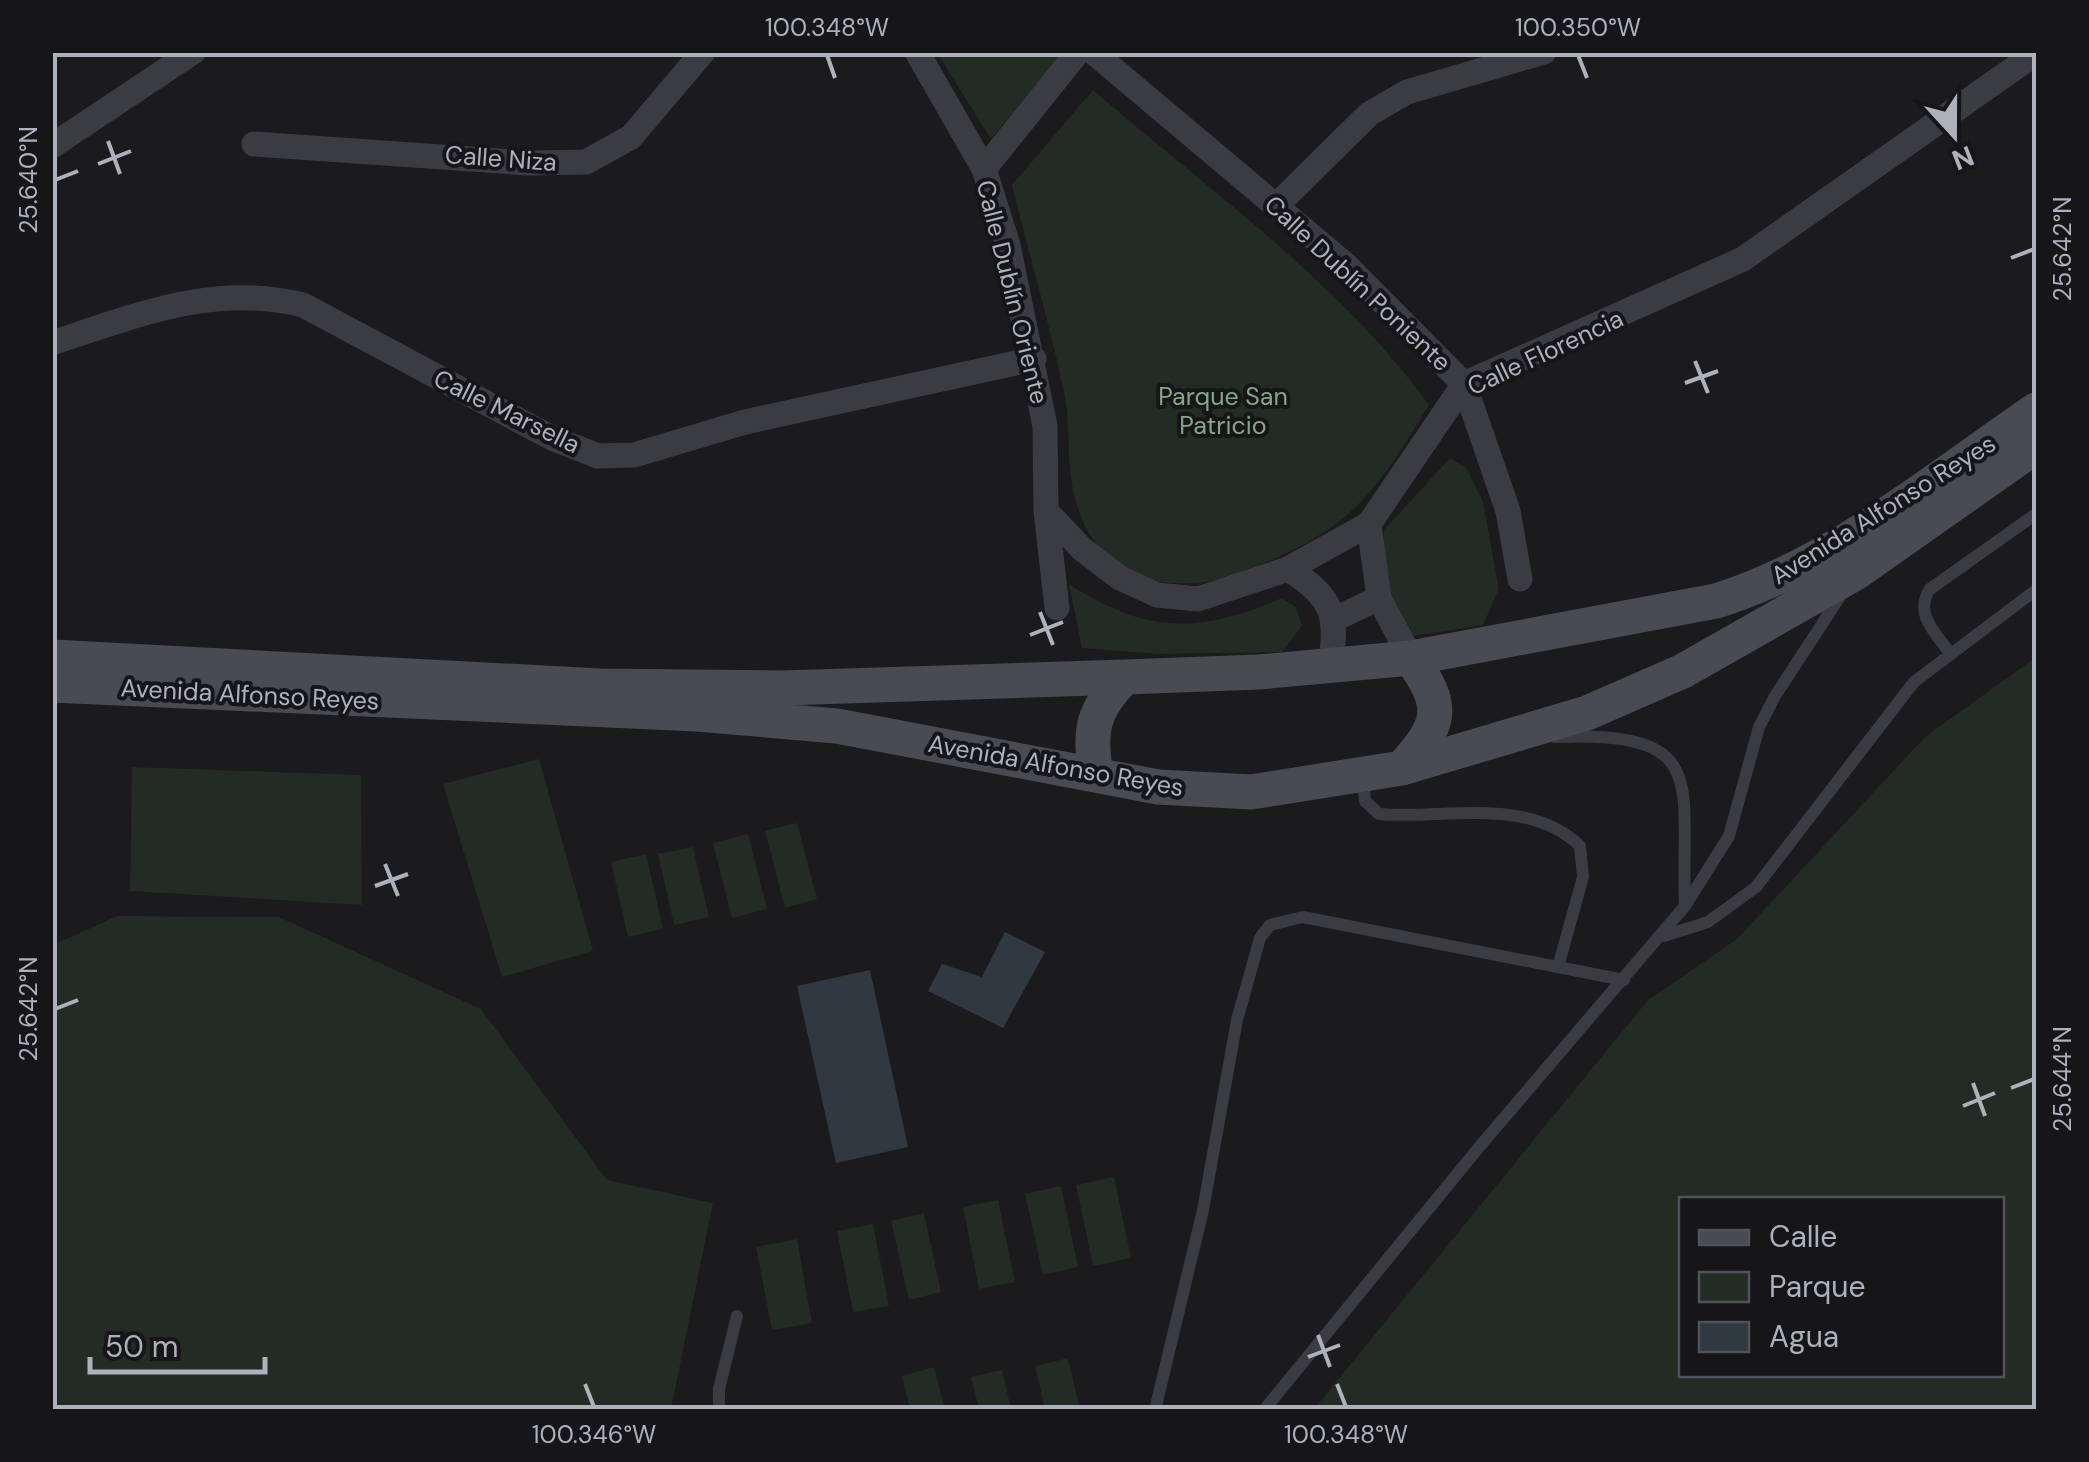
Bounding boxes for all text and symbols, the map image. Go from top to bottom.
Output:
text: 100.348°W [765,11,889,44]
text: 100.350°W [1515,11,1641,44]
north arrow [1904,85,2004,185]
text: 25.640°N [12,126,45,234]
text: N [1947,137,1979,179]
street label: Calle Niza [444,138,558,179]
street label: Calle Dublín Oriente [969,177,1056,408]
street label: Calle Dublín Poniente [1257,188,1458,379]
text: 25.642°N [2046,197,2079,301]
street label: Calle Florencia [1462,302,1629,403]
street label: Calle Marsella [428,362,585,461]
park label: Parque San Patricio [1158,380,1288,442]
street label: Avenida Alfonso Reyes [1765,427,2002,592]
street label: Avenida Alfonso Reyes [120,671,380,718]
street label: Avenida Alfonso Reyes [926,727,1186,804]
text: 25.642°N [12,957,45,1061]
text: 25.644°N [2046,1026,2079,1132]
legend [1679,1197,2004,1377]
text: Calle [1769,1217,1837,1256]
text: Parque [1769,1267,1866,1306]
scale bar [90,1312,265,1374]
text: Agua [1769,1317,1839,1356]
text: 50 m [105,1327,179,1366]
text: 100.346°W [532,1418,656,1451]
text: 100.348°W [1284,1418,1408,1451]

